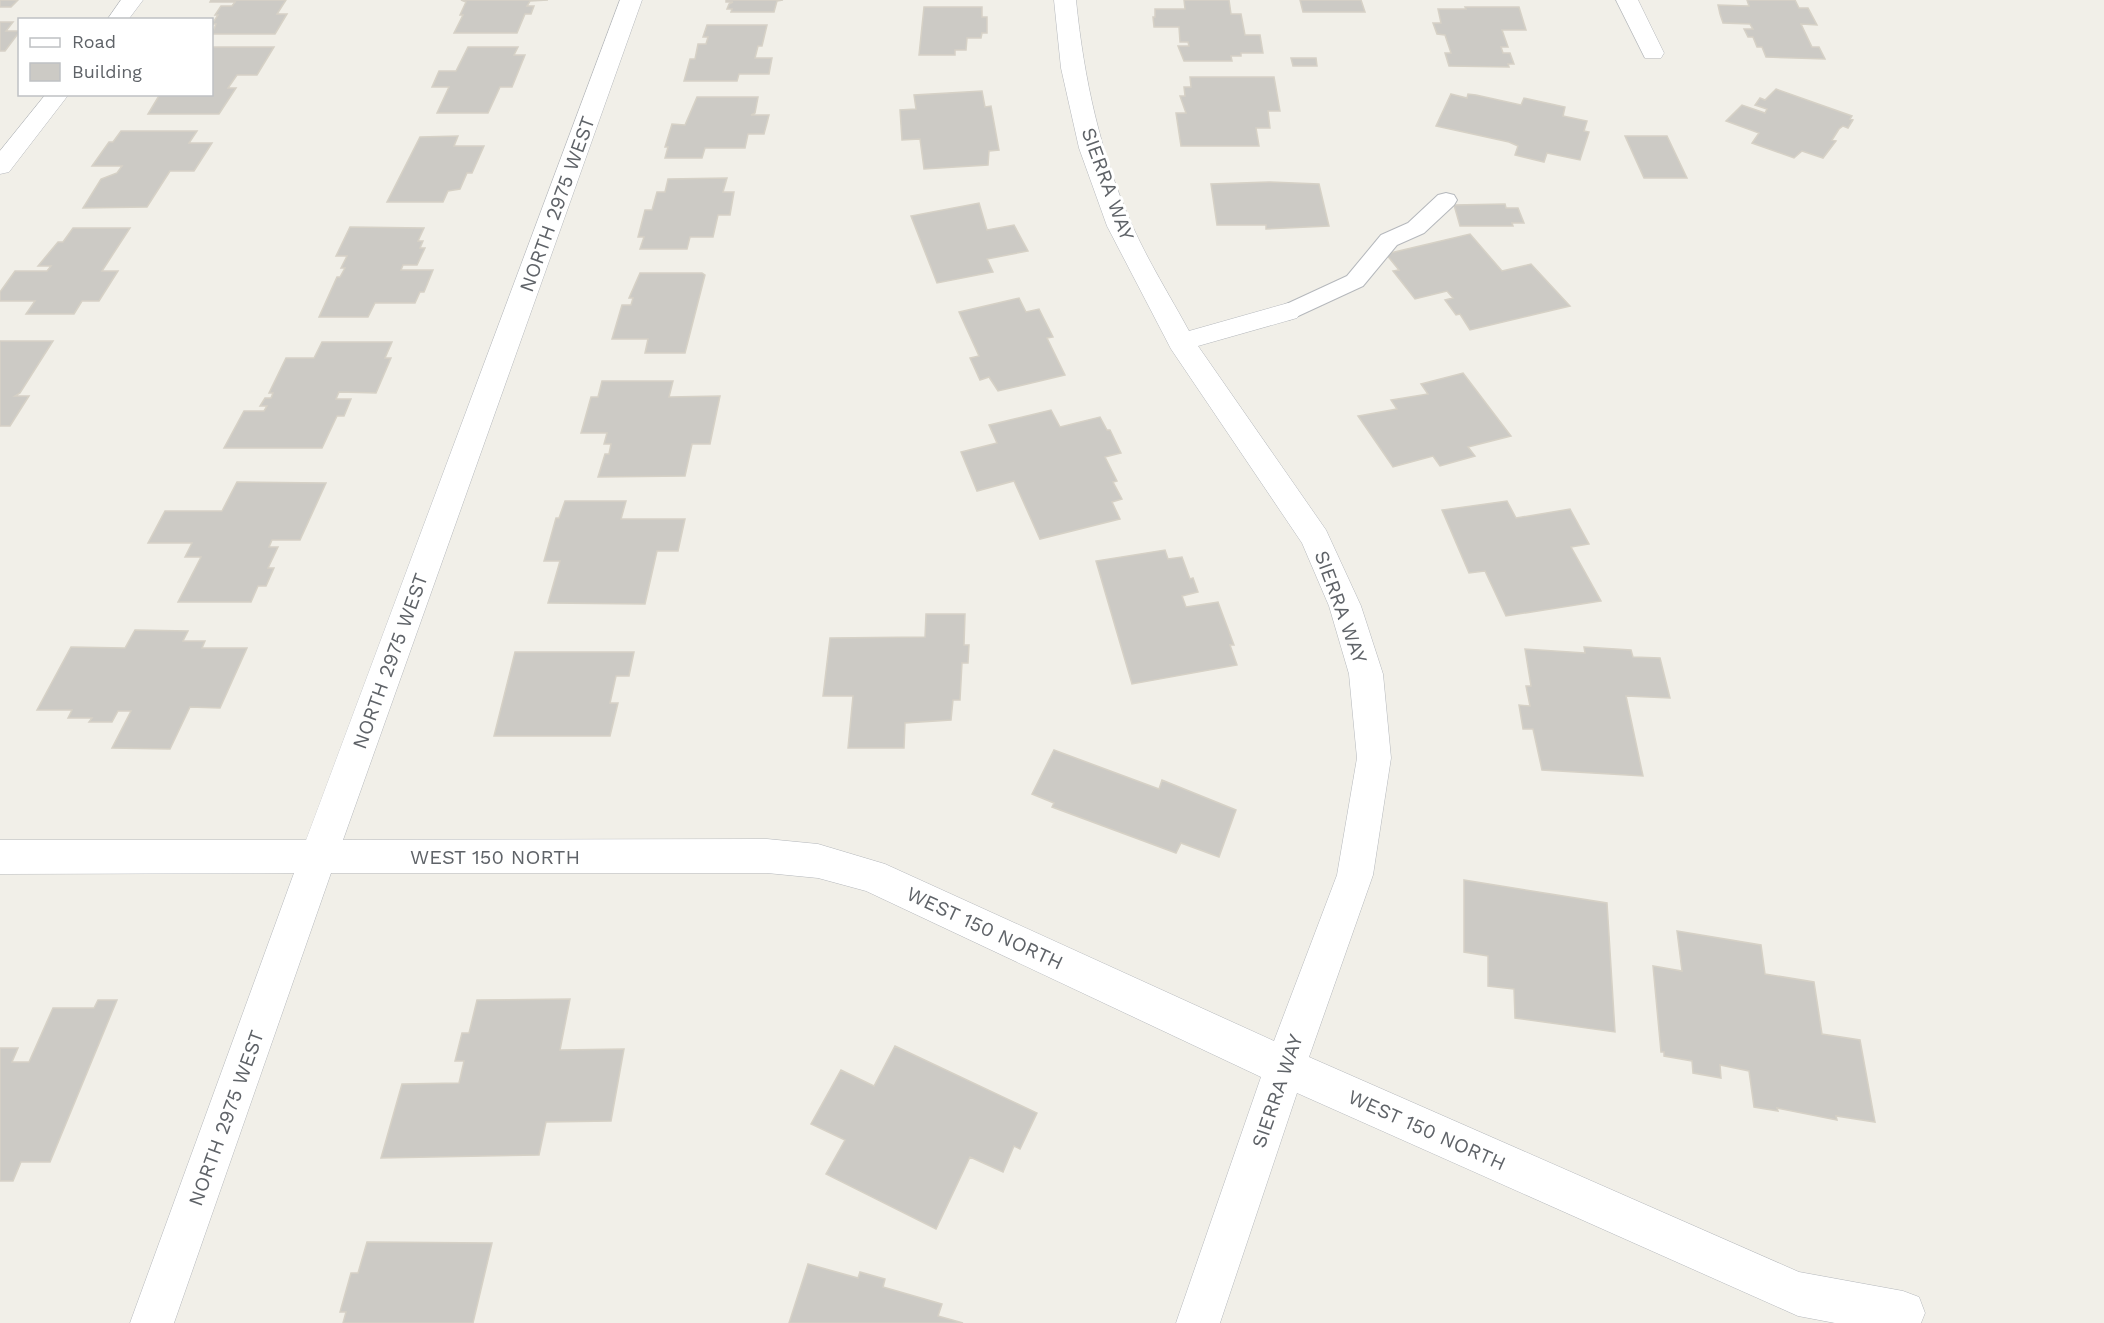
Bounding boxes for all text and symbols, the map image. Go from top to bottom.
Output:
legend [18,18,213,96]
text: Road [72,31,116,52]
text: Building [72,61,142,82]
street label: NORTH 2975 WEST [514,113,600,295]
street label: SIERRA WAY [1076,124,1140,244]
street label: SIERRA WAY [1309,547,1373,667]
street label: NORTH 2975 WEST [347,570,433,752]
street label: WEST 150 NORTH [410,845,580,869]
street label: WEST 150 NORTH [903,881,1067,975]
street label: NORTH 2975 WEST [183,1027,269,1209]
street label: SIERRA WAY [1246,1030,1308,1151]
street label: WEST 150 NORTH [1344,1084,1510,1176]

